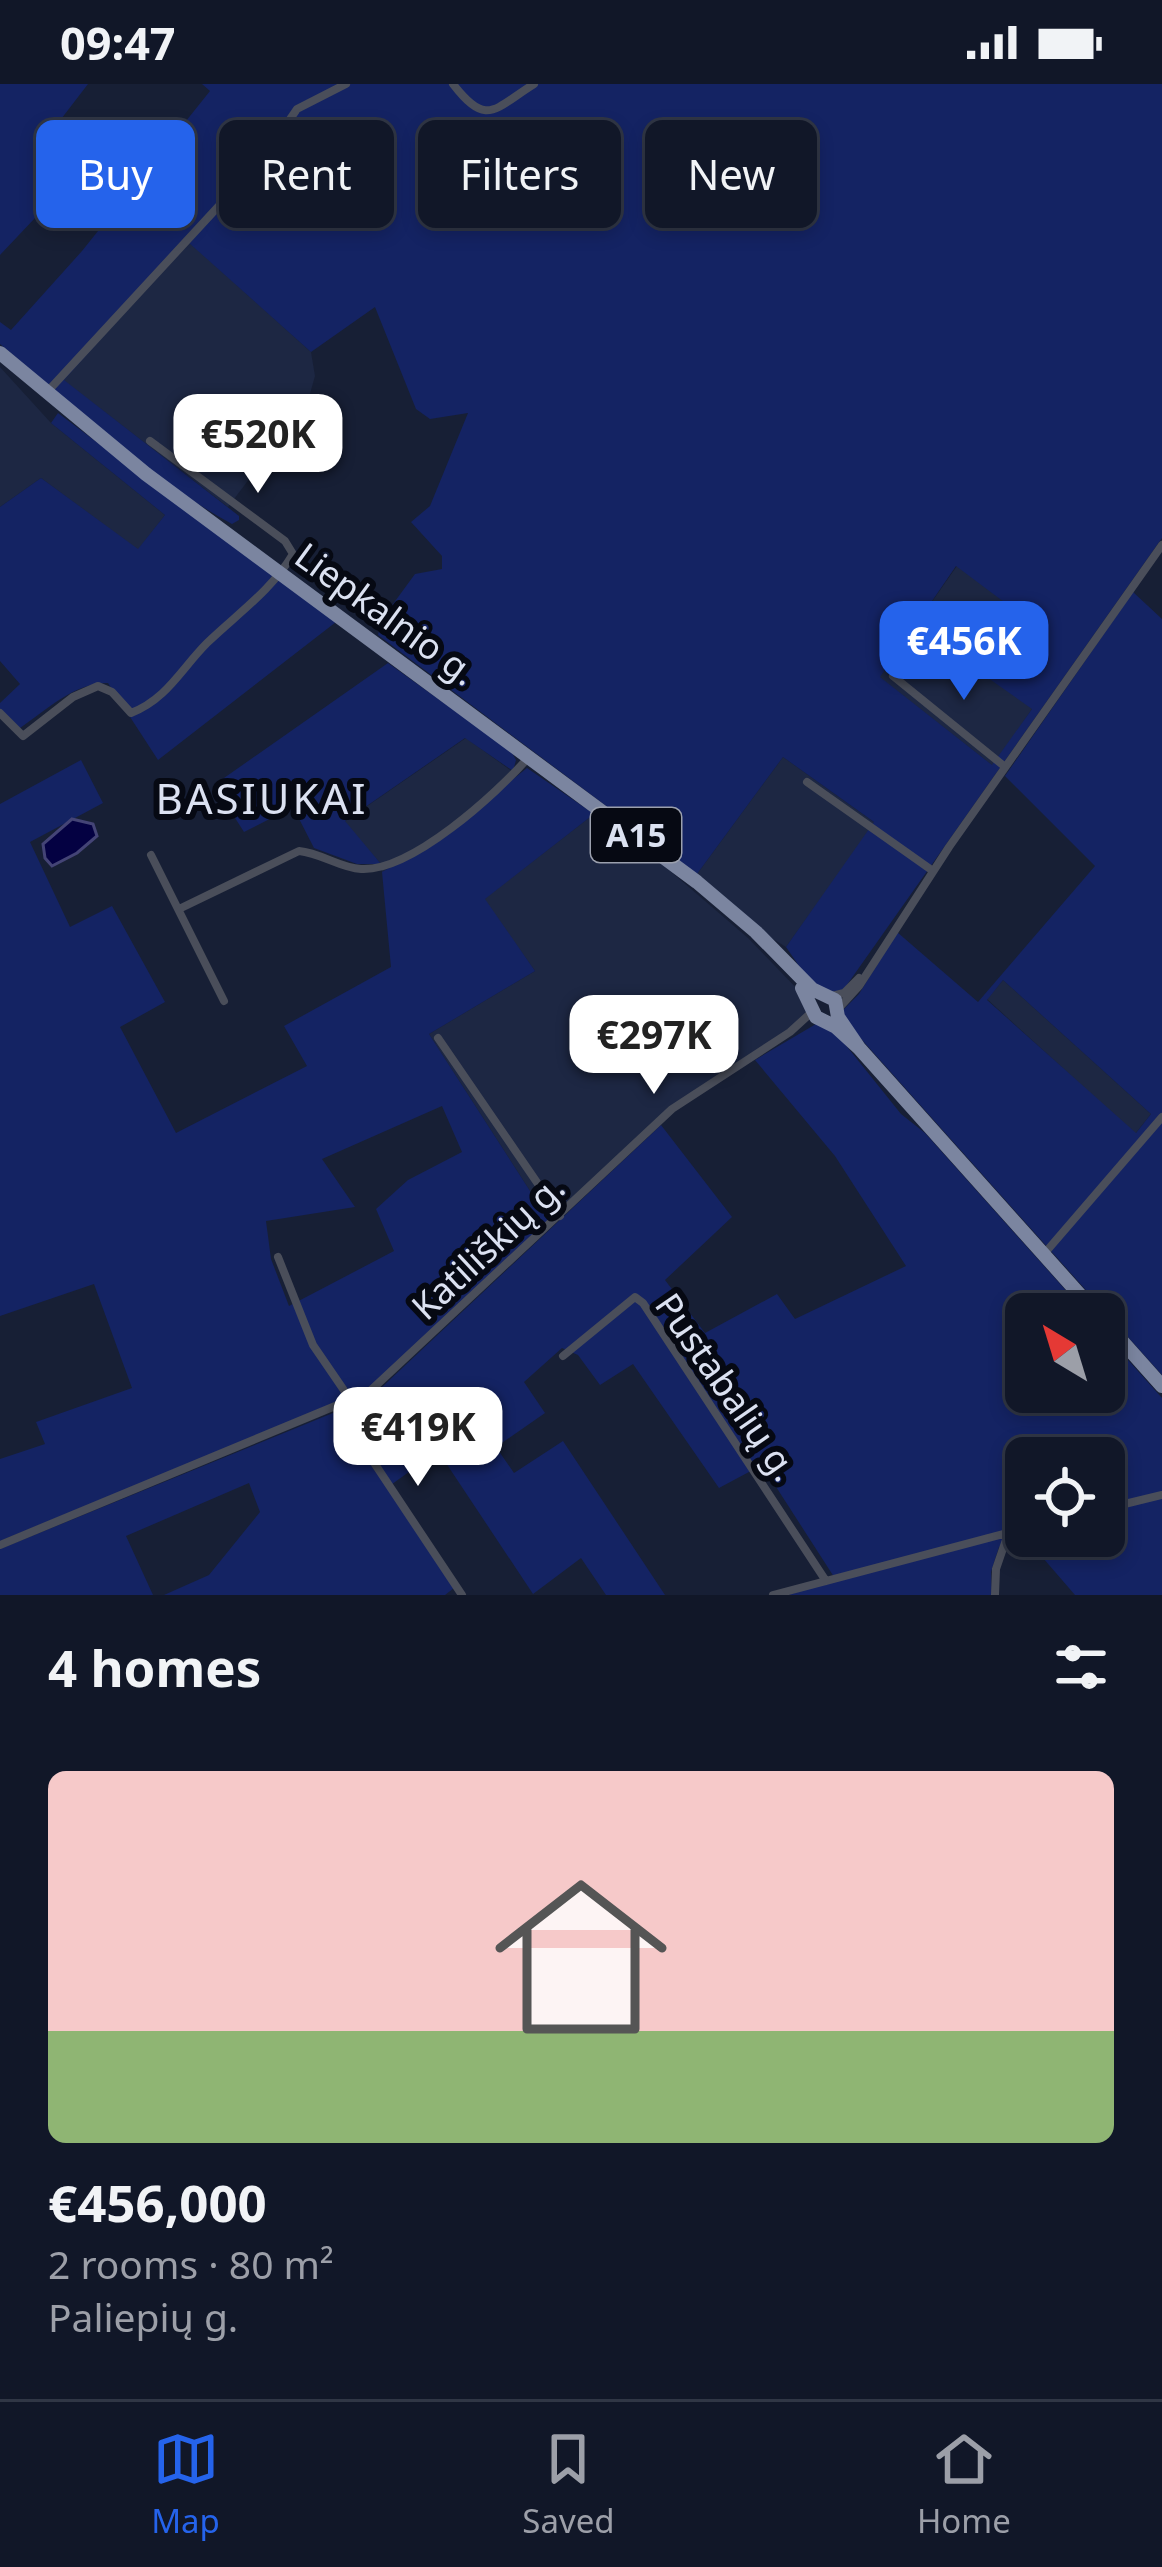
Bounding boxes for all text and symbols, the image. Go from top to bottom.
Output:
text: 09:47 [60,12,176,73]
chip: Buy [36,120,195,228]
chip: Rent [219,120,394,228]
chip: Filters [418,120,621,228]
chip: New [645,120,817,228]
pin: €520K [174,394,342,496]
text: €520K [200,406,316,459]
street label: Liepkalnio g. [285,531,487,696]
pin: €456K [880,601,1048,703]
text: €456K [906,613,1022,666]
district label: BASIUKAI [155,769,369,826]
road number: A15 [591,808,681,862]
pin: €297K [570,995,738,1097]
text: €297K [596,1007,712,1060]
street label: Katiliškių g. [401,1163,575,1330]
street label: Pustabalių g. [645,1283,810,1490]
north arrow [1005,1293,1125,1413]
map controls [1005,1293,1125,1557]
pin: €419K [334,1387,502,1489]
text: €419K [360,1399,476,1452]
button: locate [1005,1437,1125,1557]
text: 4 homes [48,1632,261,1702]
icon: filters [1048,1634,1114,1700]
icon: home [473,1849,689,2065]
text: €456,000 [48,2167,267,2237]
text: 2 rooms · 80 m² [48,2237,334,2290]
text: Paliepių g. [48,2290,238,2343]
tab: Map [151,2426,220,2543]
tab: Saved [522,2426,615,2543]
tab: Home [917,2426,1011,2543]

